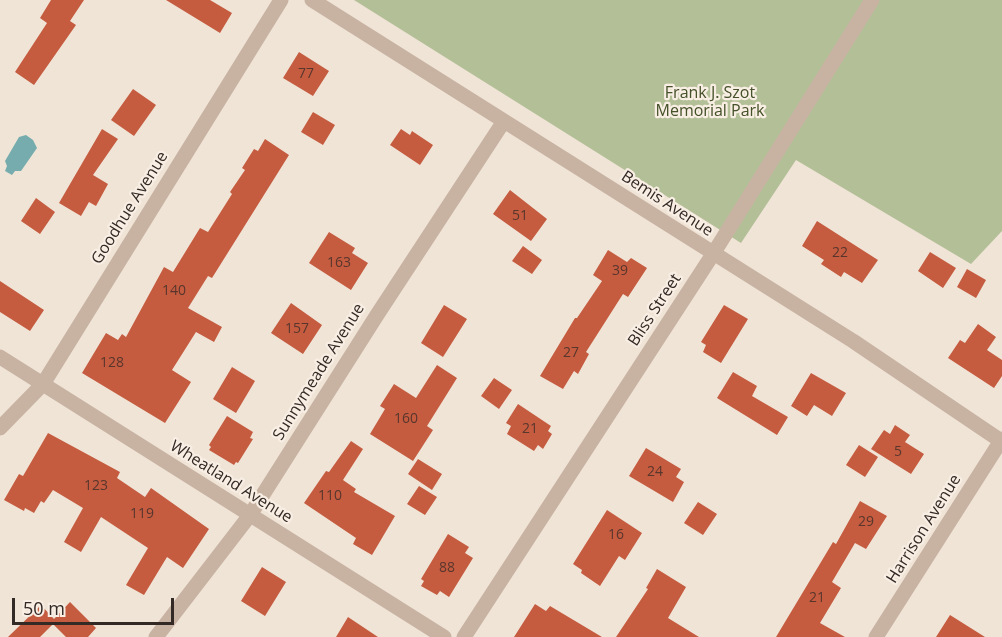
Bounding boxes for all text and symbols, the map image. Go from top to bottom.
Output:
house number: 77 [298,66,314,82]
park label: Frank J. Szot Memorial Park [656,83,764,121]
street label: Goodhue Avenue [88,148,172,268]
street label: Bemis Avenue [617,167,717,241]
house number: 51 [512,208,528,224]
house number: 22 [832,245,848,261]
house number: 163 [327,255,351,271]
house number: 39 [612,263,628,279]
street label: Bliss Street [624,270,686,350]
house number: 140 [162,283,186,299]
street label: Sunnymeade Avenue [269,300,369,444]
house number: 157 [285,321,309,337]
house number: 27 [563,345,579,361]
house number: 128 [100,355,124,371]
house number: 160 [394,411,418,427]
house number: 21 [522,421,538,437]
street label: Wheatland Avenue [166,437,296,527]
house number: 5 [894,444,902,460]
house number: 24 [647,464,663,480]
street label: Harrison Avenue [883,471,965,587]
house number: 123 [84,478,108,494]
house number: 110 [318,488,342,504]
house number: 119 [130,506,154,522]
house number: 29 [858,514,874,530]
house number: 16 [608,527,624,543]
house number: 88 [439,560,455,576]
scale bar [15,586,177,624]
house number: 21 [809,590,825,606]
text: 50 m [23,596,65,620]

